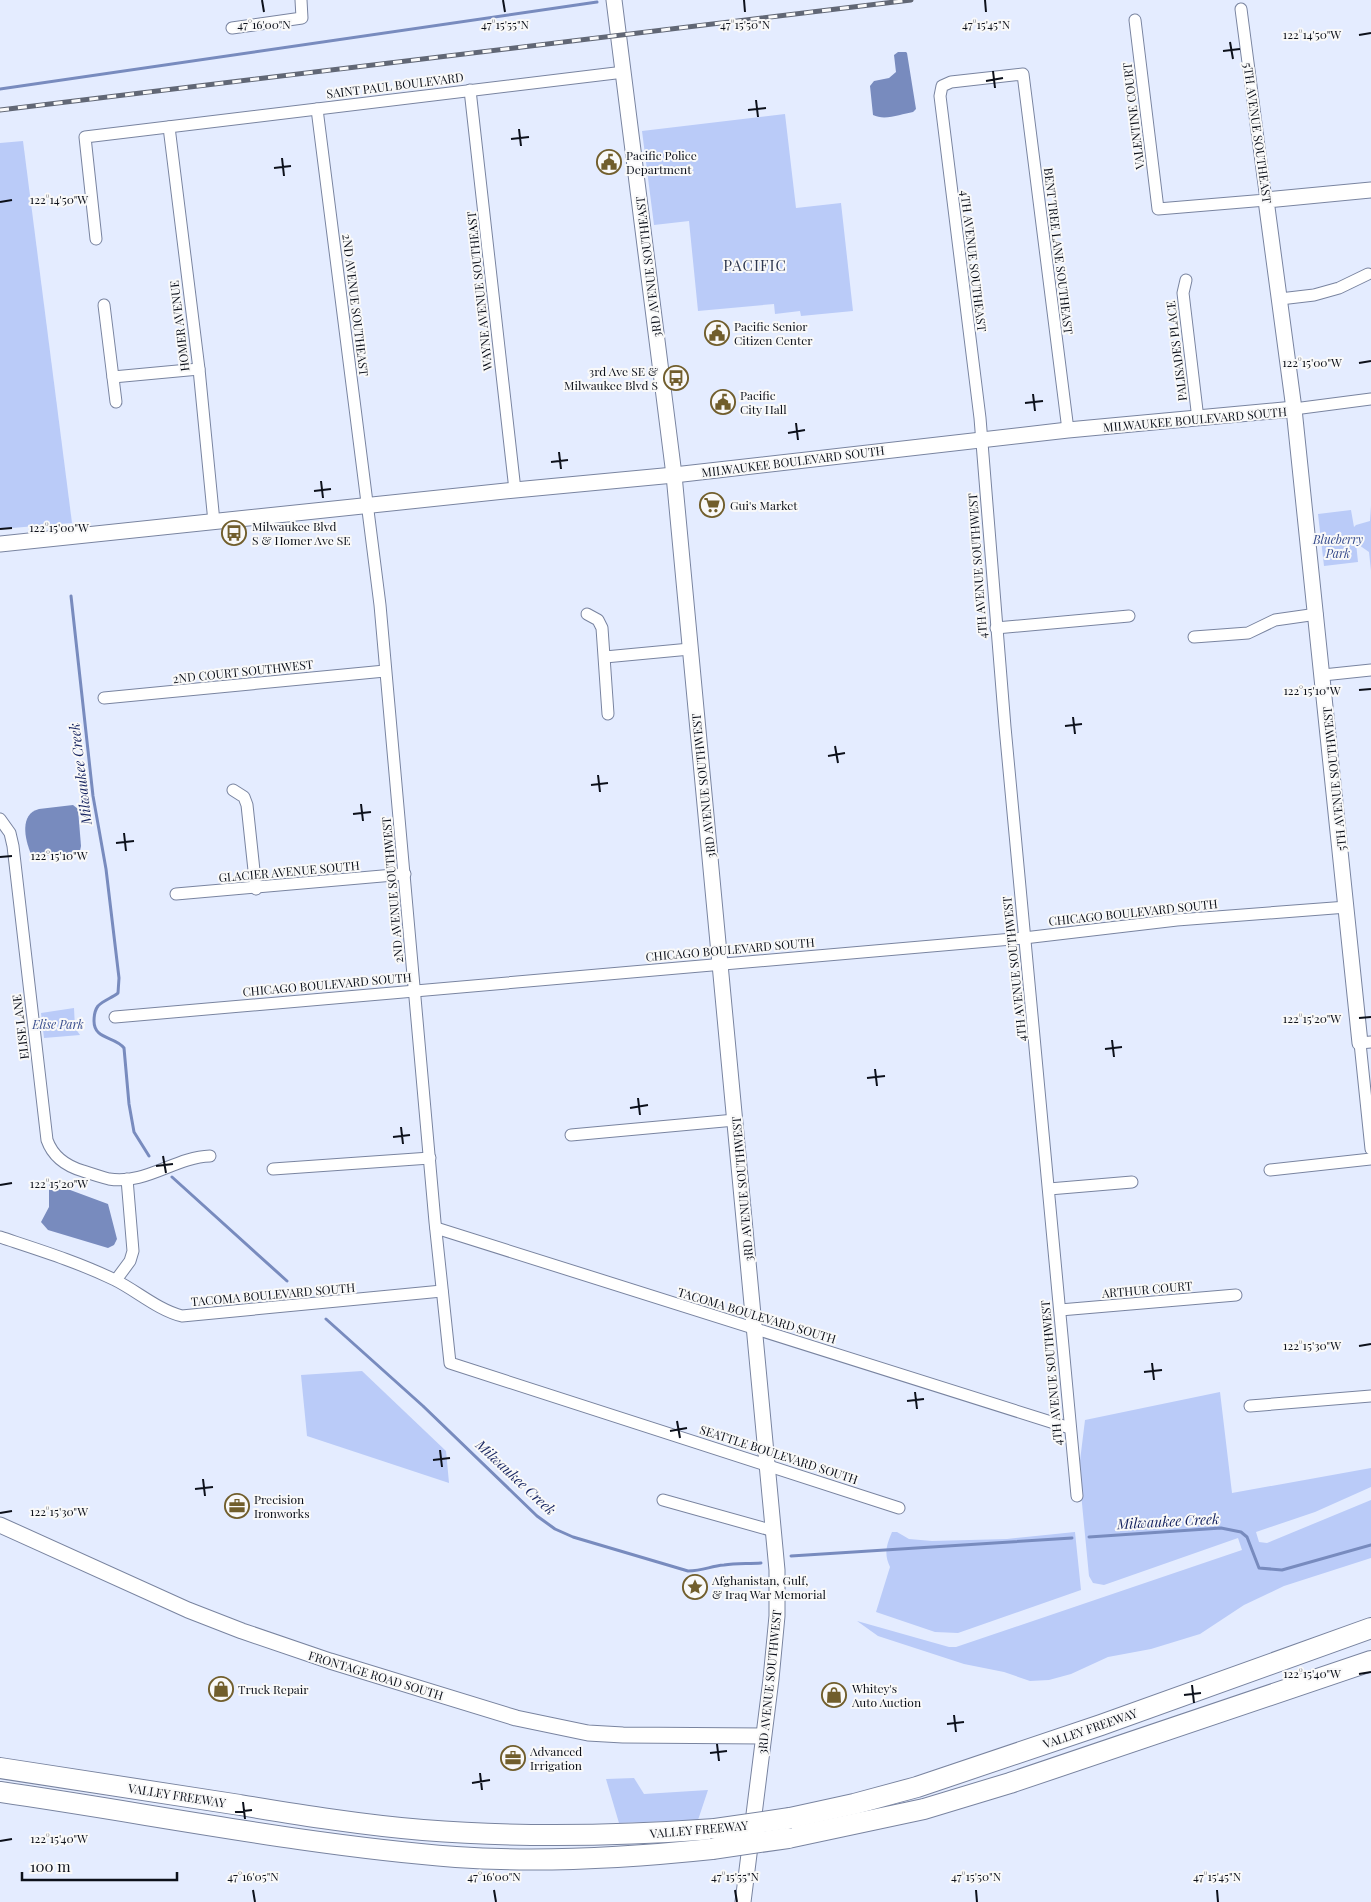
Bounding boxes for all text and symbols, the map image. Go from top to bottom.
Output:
text: 47°16'00"N [237,16,291,32]
text: 47°15'55"N [481,16,530,32]
text: 47°15'50"N [720,16,771,32]
text: 47°15'45"N [962,16,1011,32]
text: 122°14'50"W [1283,26,1341,42]
street label: VALENTINE COURT [1118,61,1148,171]
street label: 5TH AVENUE SOUTHEAST [1240,62,1276,205]
street label: SAINT PAUL BOULEVARD [325,69,465,101]
place label: Pacific Police Department [626,147,697,177]
public building icon: Pacific Police Department [596,149,622,175]
street label: BENT TREE LANE SOUTHEAST [1041,167,1077,336]
street label: 4TH AVENUE SOUTHEAST [957,189,991,333]
text: 122°14'50"W [30,191,88,207]
street label: 3RD AVENUE SOUTHEAST [631,195,665,338]
street label: WAYNE AVENUE SOUTHEAST [463,210,495,372]
street label: 2ND AVENUE SOUTHEAST [339,233,373,378]
district label: PACIFIC [723,255,787,275]
street label: HOMER AVENUE [165,280,193,372]
street label: PALISADES PLACE [1162,300,1190,402]
place label: Pacific Senior Citizen Center [734,318,813,348]
public building icon: Pacific Senior Citizen Center [704,320,730,346]
text: 122°15'00"W [1282,354,1342,370]
place label: 3rd Ave SE & Milwaukee Blvd S [564,363,658,393]
bus stop icon: 3rd Ave SE & Milwaukee Blvd S [663,365,689,391]
place label: Pacific City Hall [740,387,787,417]
public building icon: Pacific City Hall [710,389,736,415]
street label: MILWAUKEE BOULEVARD SOUTH [1102,403,1288,435]
street label: MILWAUKEE BOULEVARD SOUTH [701,442,885,480]
supermarket icon: Gui's Market [699,492,725,518]
street label: 4TH AVENUE SOUTHWEST [964,492,990,639]
place label: Gui's Market [730,497,798,513]
place label: Milwaukee Blvd S & Homer Ave SE [252,518,351,548]
text: 122°15'00"W [29,519,89,535]
bus stop icon: Milwaukee Blvd S & Homer Ave SE [221,520,247,546]
park label: Blueberry Park [1312,531,1363,561]
street label: 2ND COURT SOUTHWEST [172,656,315,686]
text: 122°15'10"W [1283,682,1341,698]
street label: 5TH AVENUE SOUTHWEST [1318,706,1350,852]
street label: 3RD AVENUE SOUTHWEST [687,712,719,859]
water label: Milwaukee Creek [64,722,96,827]
street label: 2ND AVENUE SOUTHWEST [378,816,406,964]
text: 122°15'10"W [30,847,88,863]
street label: GLACIER AVENUE SOUTH [218,857,360,885]
street label: 4TH AVENUE SOUTHWEST [998,895,1030,1042]
street label: CHICAGO BOULEVARD SOUTH [1048,895,1218,929]
street label: CHICAGO BOULEVARD SOUTH [645,934,815,964]
street label: CHICAGO BOULEVARD SOUTH [242,969,412,999]
street label: ELISE LANE [8,994,32,1060]
text: 122°15'20"W [1283,1010,1341,1026]
park label: Elise Park [31,1016,84,1032]
street label: 3RD AVENUE SOUTHWEST [728,1115,756,1262]
text: 122°15'20"W [30,1175,88,1191]
street label: ARTHUR COURT [1100,1277,1193,1301]
street label: TACOMA BOULEVARD SOUTH [190,1279,356,1309]
street label: TACOMA BOULEVARD SOUTH [676,1283,838,1347]
street label: 4TH AVENUE SOUTHWEST [1037,1299,1065,1446]
text: 122°15'30"W [1283,1337,1341,1353]
street label: SEATTLE BOULEVARD SOUTH [698,1421,860,1487]
water label: Milwaukee Creek [471,1434,560,1519]
place label: Precision Ironworks [254,1491,310,1521]
office icon: Precision Ironworks [224,1493,250,1519]
text: 122°15'30"W [30,1503,88,1519]
water label: Milwaukee Creek [1115,1509,1220,1533]
place label: Afghanistan, Gulf, & Iraq War Memorial [711,1572,826,1602]
place icon: Afghanistan, Gulf, & Iraq War Memorial [682,1574,708,1600]
street label: 3RD AVENUE SOUTHWEST [753,1608,785,1755]
street label: FRONTAGE ROAD SOUTH [307,1647,445,1703]
text: 122°15'40"W [1283,1665,1341,1681]
shop icon: Truck Repair [208,1676,234,1702]
place label: Whitey's Auto Auction [851,1680,921,1710]
place label: Truck Repair [238,1681,309,1697]
shop icon: Whitey's Auto Auction [821,1682,847,1708]
street label: VALLEY FREEWAY [1040,1704,1140,1752]
place label: Advanced Irrigation [529,1743,582,1773]
office icon: Advanced Irrigation [500,1745,526,1771]
street label: VALLEY FREEWAY [126,1779,228,1811]
street label: VALLEY FREEWAY [648,1817,750,1841]
text: 122°15'40"W [30,1830,88,1846]
scale bar [22,1850,178,1882]
text: 100 m [30,1856,71,1876]
text: 47°16'05"N [227,1868,279,1884]
text: 47°16'00"N [467,1868,521,1884]
text: 47°15'55"N [711,1868,760,1884]
text: 47°15'50"N [951,1868,1002,1884]
text: 47°15'45"N [1193,1868,1242,1884]

